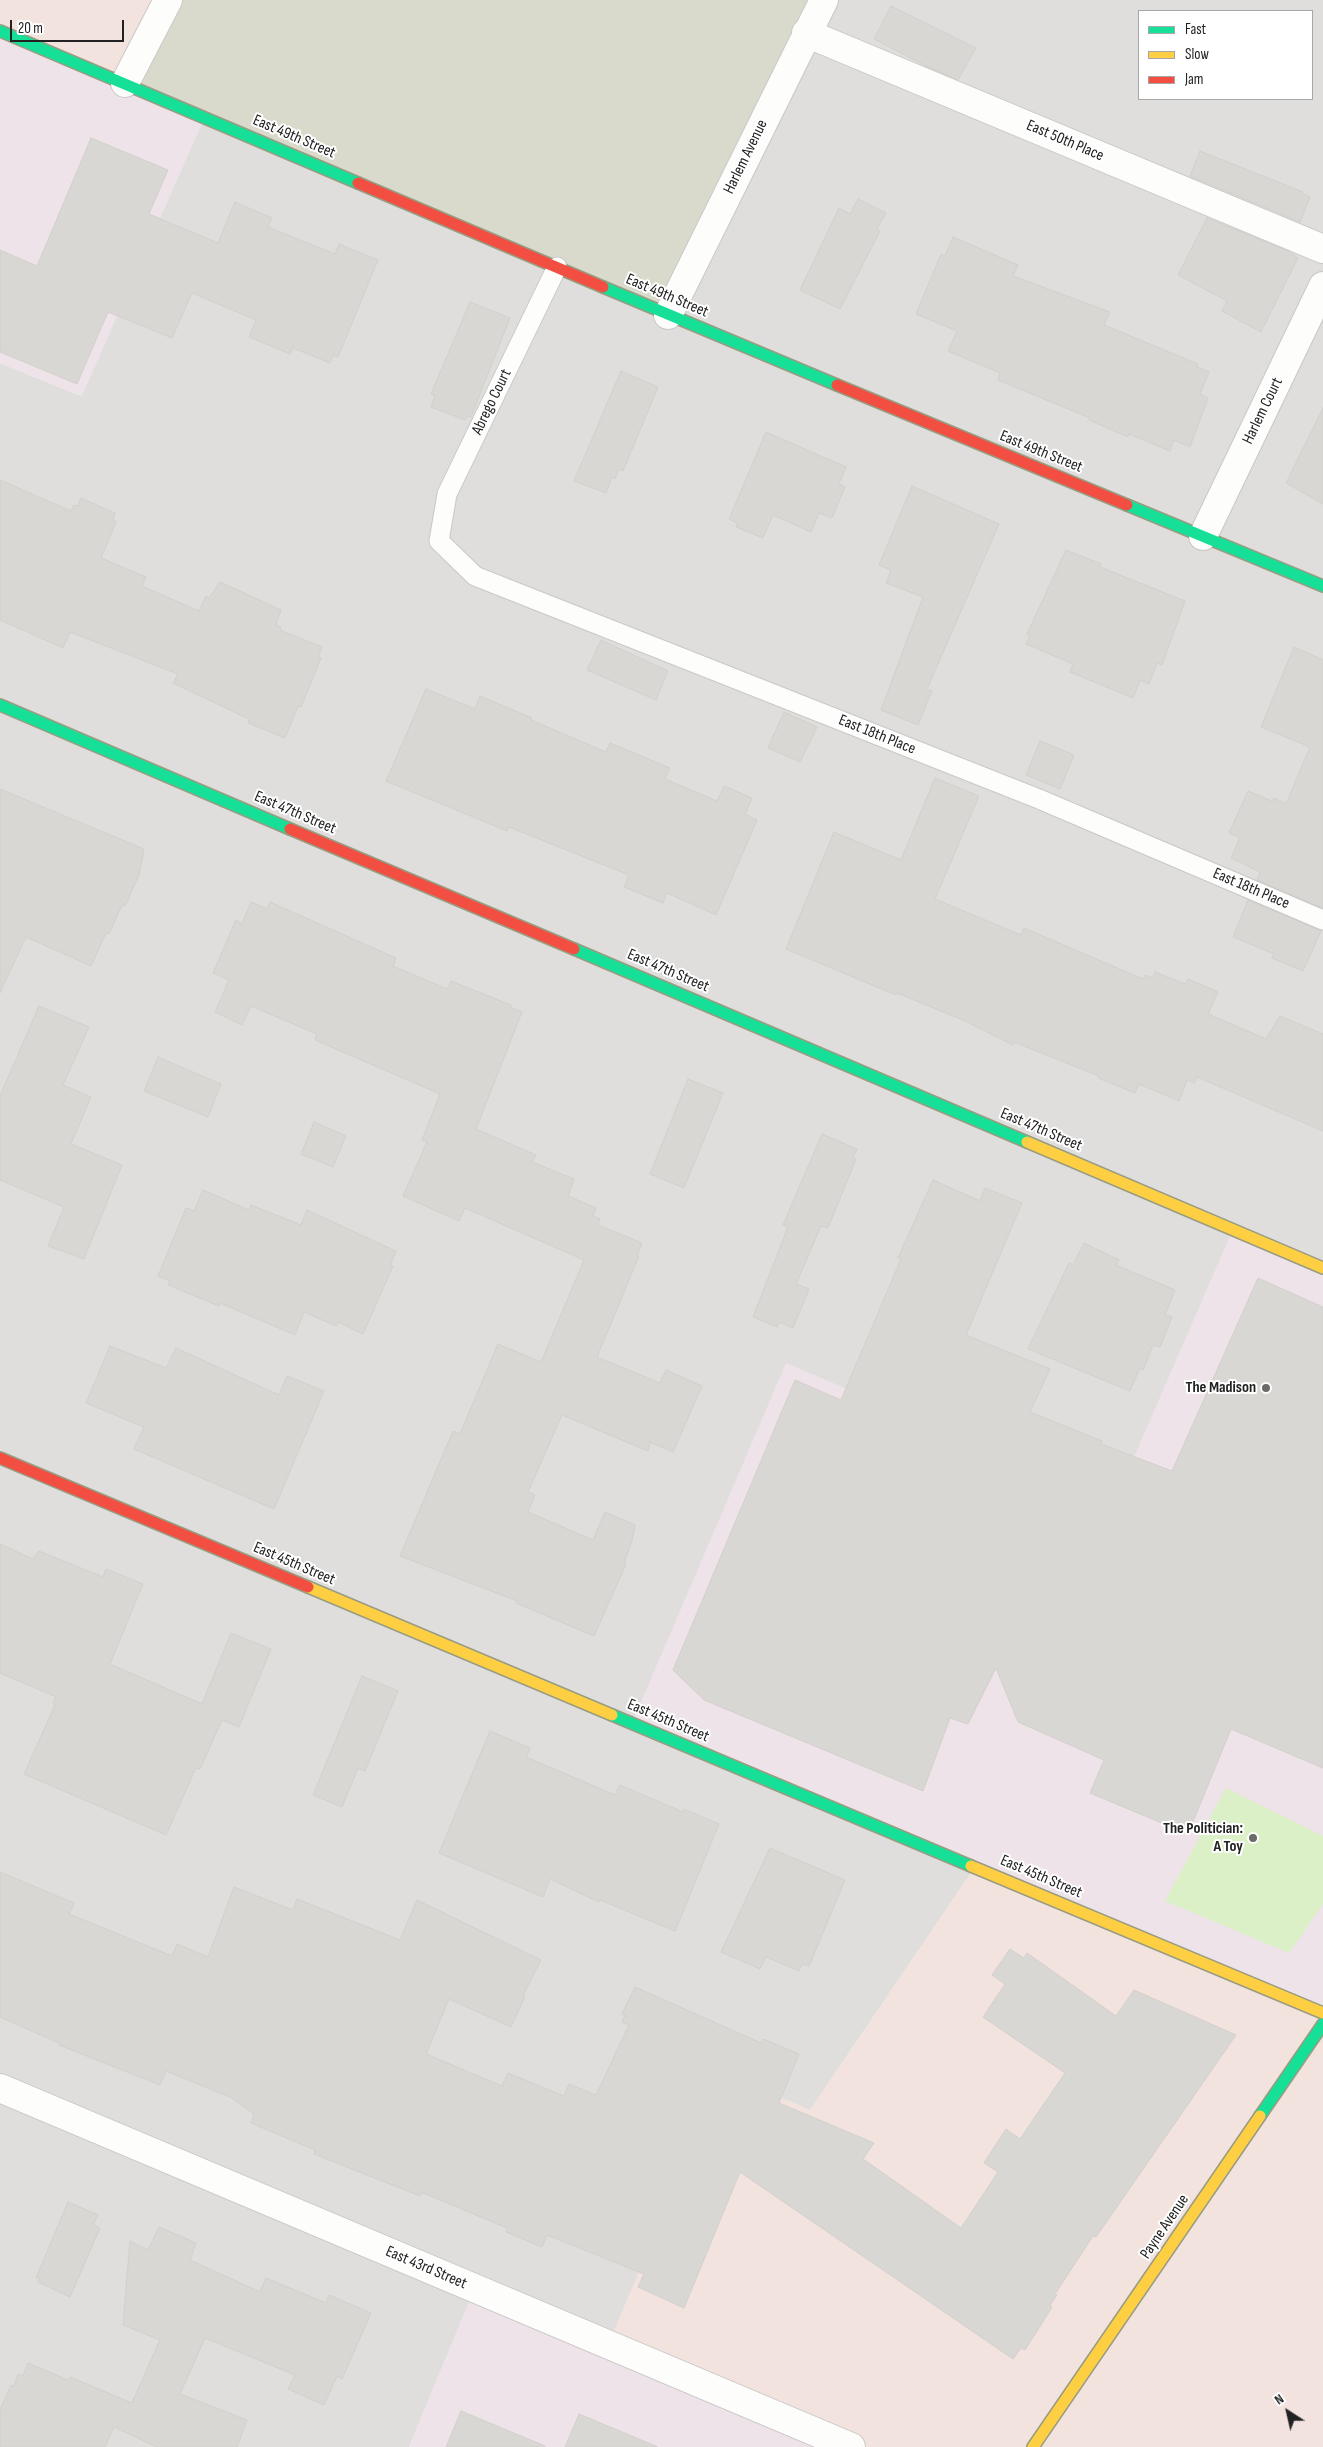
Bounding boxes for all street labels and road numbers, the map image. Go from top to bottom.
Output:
street label: East 49th Street [250,111,338,163]
street label: East 50th Place [1023,116,1107,166]
street label: Harlem Avenue [720,117,772,197]
street label: East 49th Street [623,270,711,322]
street label: Abrego Court [468,366,516,438]
street label: Harlem Court [1239,375,1287,447]
street label: East 49th Street [997,427,1085,477]
street label: East 18th Place [836,711,918,759]
street label: East 47th Street [251,787,339,839]
street label: East 18th Place [1210,864,1292,914]
street label: East 47th Street [624,945,712,997]
street label: East 47th Street [997,1104,1085,1156]
street label: East 45th Street [250,1538,338,1590]
street label: East 45th Street [624,1695,712,1747]
street label: East 45th Street [997,1851,1085,1903]
street label: Payne Avenue [1136,2191,1194,2263]
street label: East 43rd Street [382,2242,470,2294]

